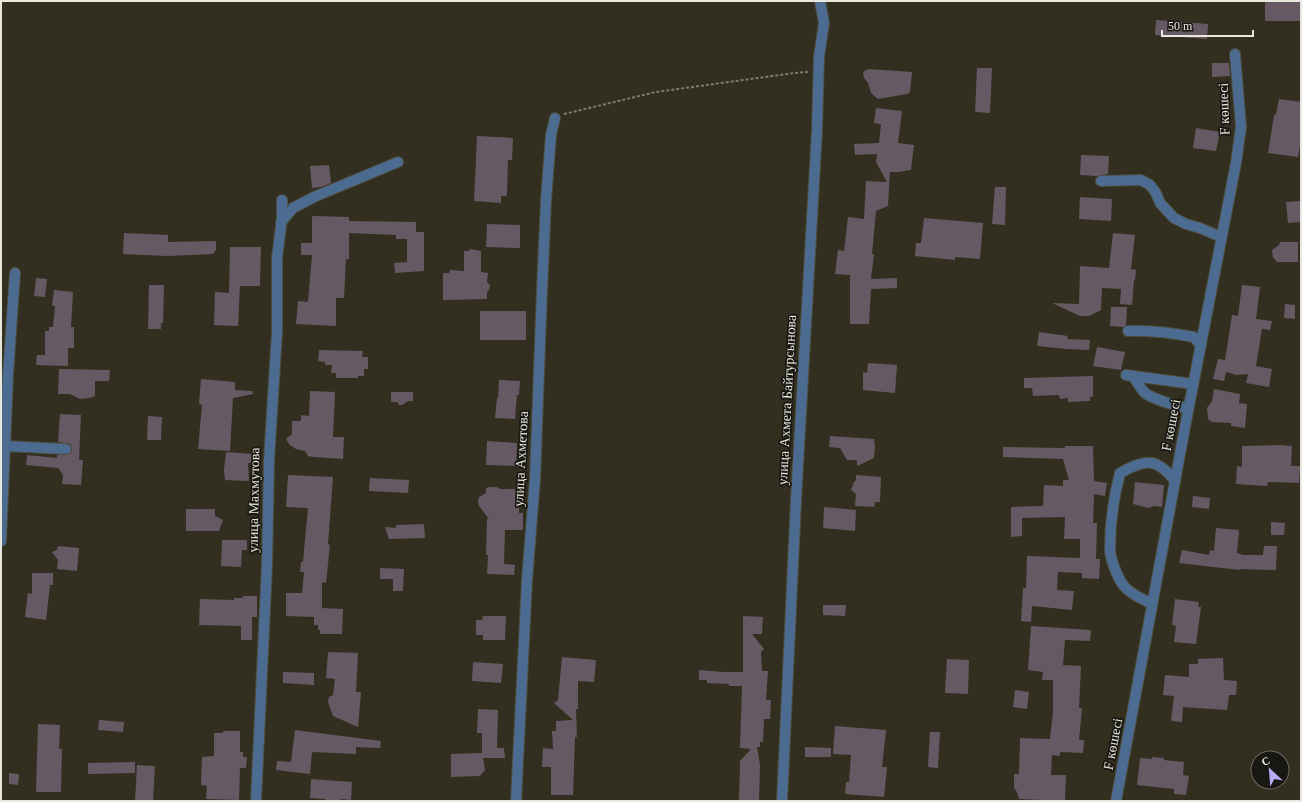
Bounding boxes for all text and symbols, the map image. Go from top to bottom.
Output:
scale bar [1162,12,1253,38]
text: 50 m [1168,19,1193,33]
street label: F көшесі [1216,82,1232,136]
street label: улица Ахмета Байтурсынова [775,314,799,486]
street label: F көшесі [1159,398,1183,452]
street label: улица Ахметова [511,410,531,507]
street label: улица Махмутова [246,447,262,553]
street label: F көшесі [1101,717,1125,771]
north arrow [1250,750,1290,790]
text: С [1259,754,1272,768]

